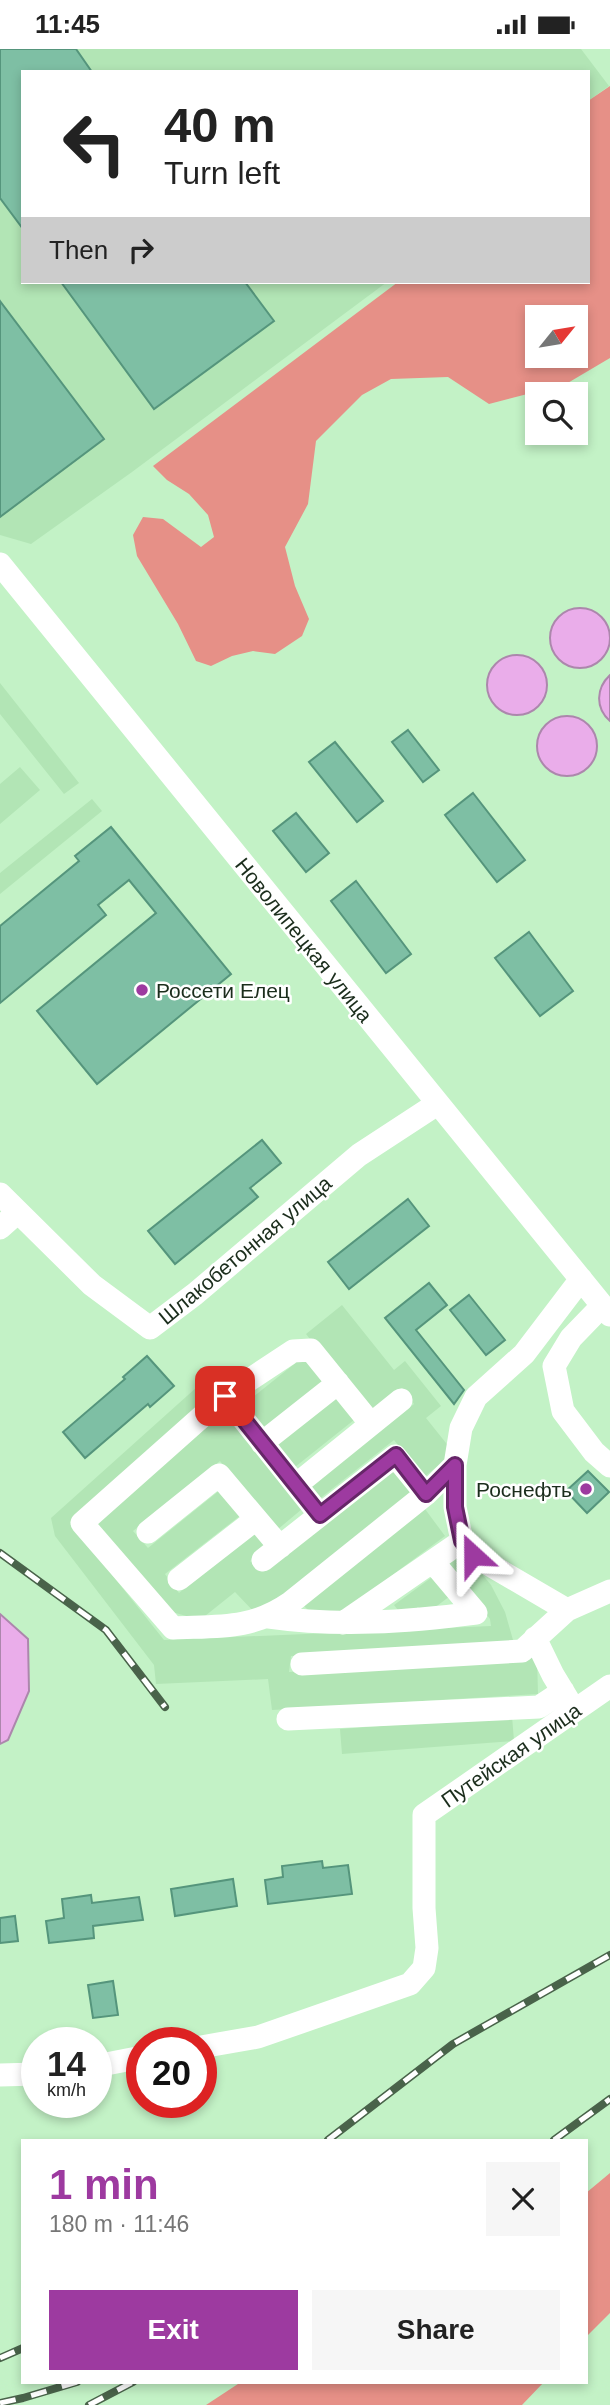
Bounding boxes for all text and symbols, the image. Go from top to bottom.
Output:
text: 11:45 [35,9,100,39]
icon: left [49,98,140,189]
text: 40 m [164,98,276,152]
text: Turn left [164,155,280,191]
icon: right [122,231,160,269]
text: Then [49,235,108,265]
north arrow [525,305,588,367]
map controls [525,305,588,445]
button: search [525,382,588,445]
street label: Новолипецкая улица [231,853,377,1027]
place label: Россети Елец [156,979,290,1002]
marker: Россети Елец [134,982,150,998]
street label: Шлакобетонная улица [154,1171,336,1329]
pin [195,1366,255,1426]
icon: arrive [206,1377,244,1415]
place label: Роснефть [476,1478,572,1501]
marker: Роснефть [578,1481,594,1497]
position arrow [436,1518,510,1592]
street label: Путейская улица [437,1698,585,1812]
speed limit sign: 20 [126,2027,217,2118]
text: 14 [47,2044,86,2083]
text: km/h [47,2080,86,2100]
text: 1 min [49,2161,159,2208]
button: close [486,2162,560,2236]
text: 180 m · 11:46 [49,2211,189,2237]
button: Exit [49,2290,298,2370]
button: Share [312,2290,560,2370]

